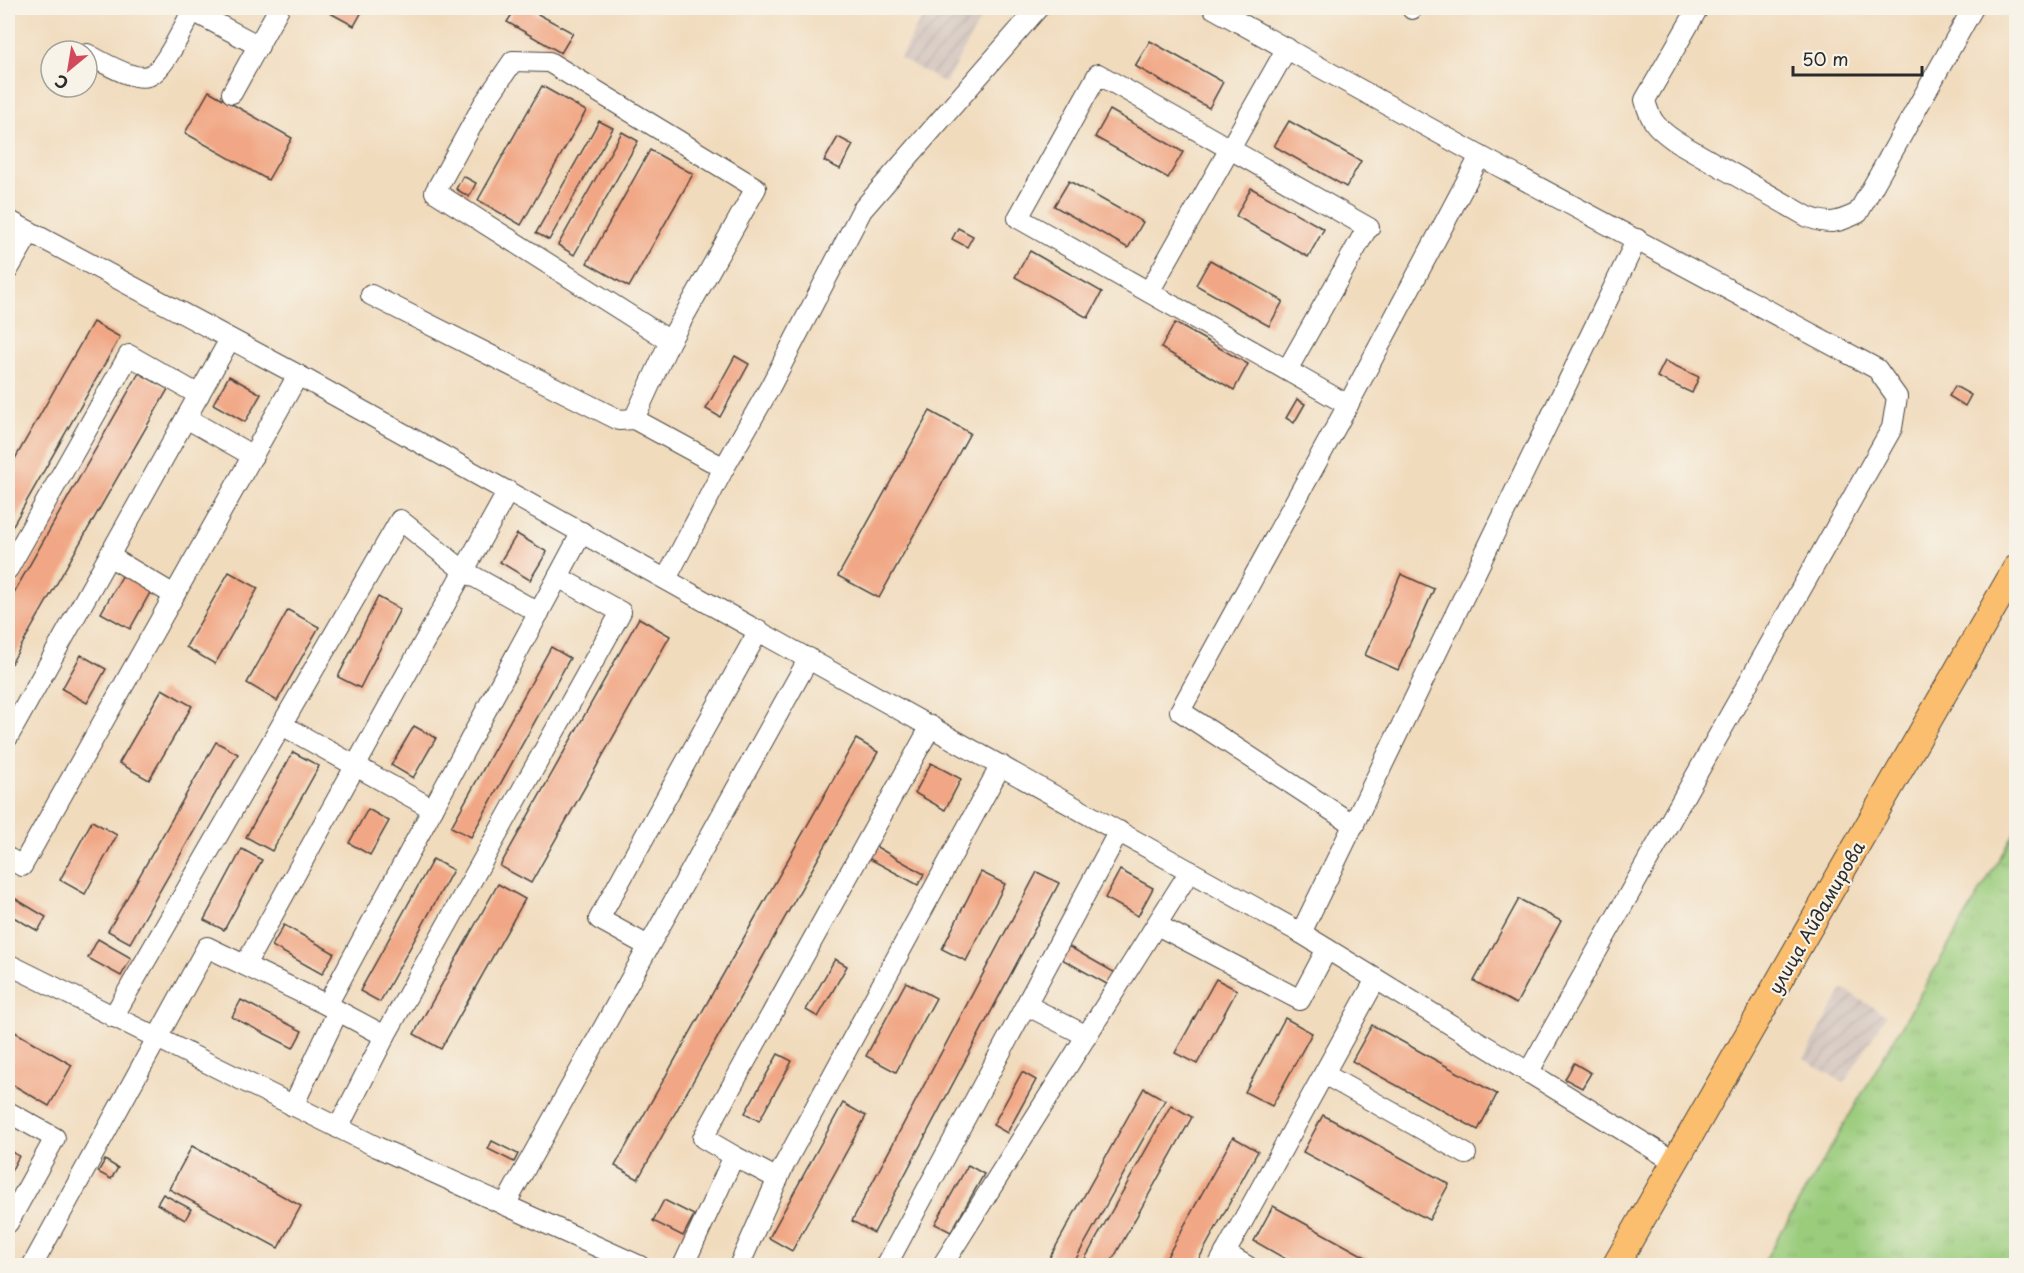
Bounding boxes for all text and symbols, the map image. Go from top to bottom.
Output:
north arrow [39,39,99,99]
scale bar [1793,39,1922,77]
text: 50 m [1802,45,1849,72]
text: С [50,69,72,96]
street label: улица Айдамирова [1761,835,1871,998]

